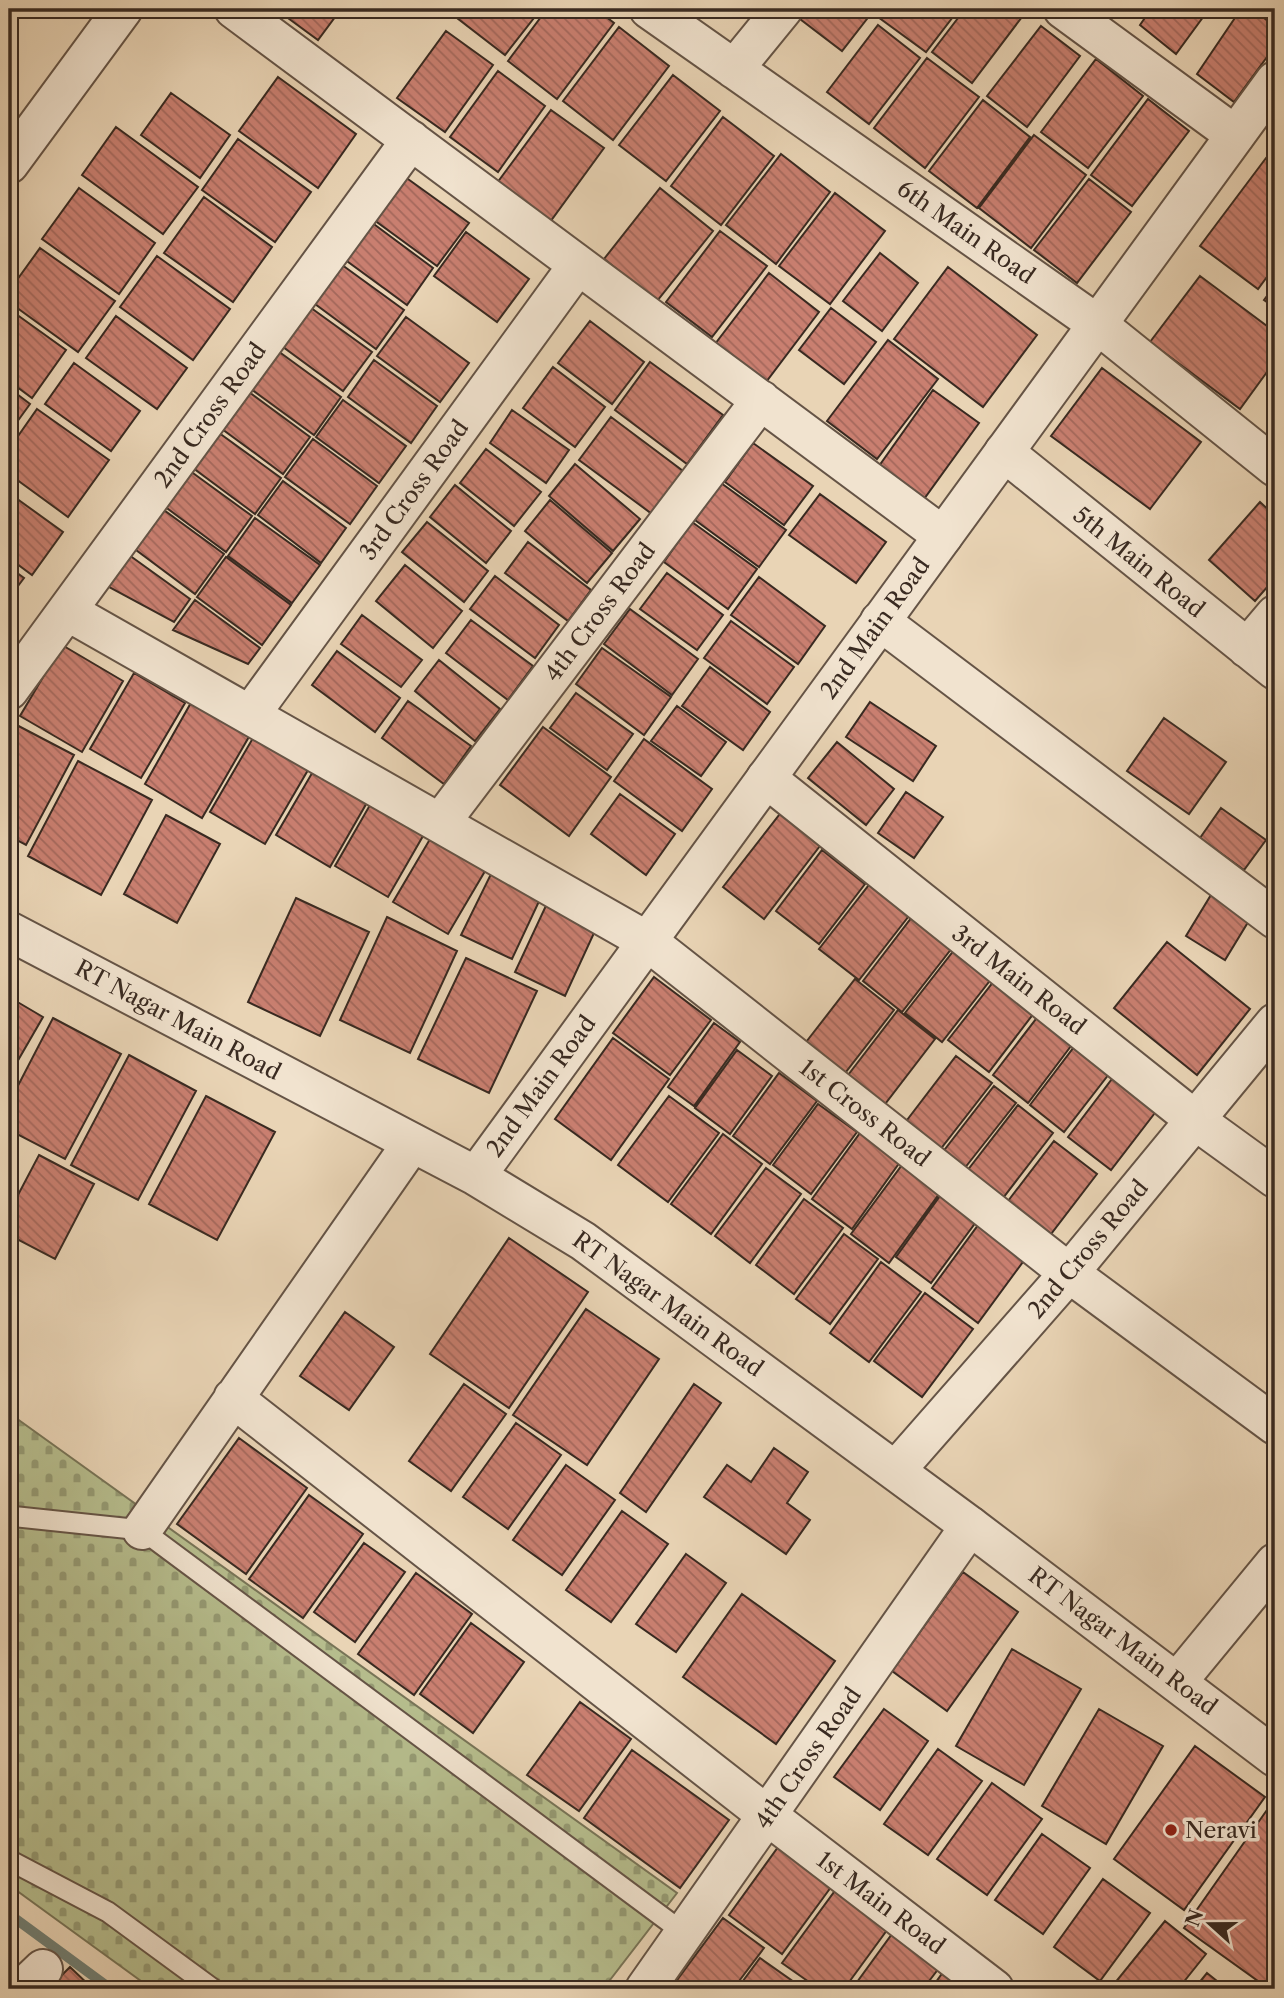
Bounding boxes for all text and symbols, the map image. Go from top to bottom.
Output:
street label: 6th Main Road [892,174,1040,290]
street label: 2nd Cross Road [148,337,272,493]
street label: 3rd Cross Road [354,414,474,566]
street label: 5th Main Road [1068,501,1210,623]
street label: 4th Cross Road [539,537,661,687]
street label: 2nd Main Road [814,552,936,704]
street label: 3rd Main Road [947,919,1091,1041]
street label: RT Nagar Main Road [70,954,286,1086]
street label: 2nd Main Road [480,1010,602,1162]
street label: 1st Cross Road [794,1053,936,1173]
street label: 2nd Cross Road [1022,1174,1154,1324]
street label: RT Nagar Main Road [567,1225,769,1383]
street label: RT Nagar Main Road [1023,1561,1223,1721]
street label: 4th Cross Road [749,1682,867,1834]
place label: Neravi [1185,1816,1257,1844]
marker: Neravi [1163,1822,1179,1838]
street label: 1st Main Road [811,1846,951,1960]
north arrow [1176,1890,1246,1960]
text: N [1181,1906,1208,1930]

